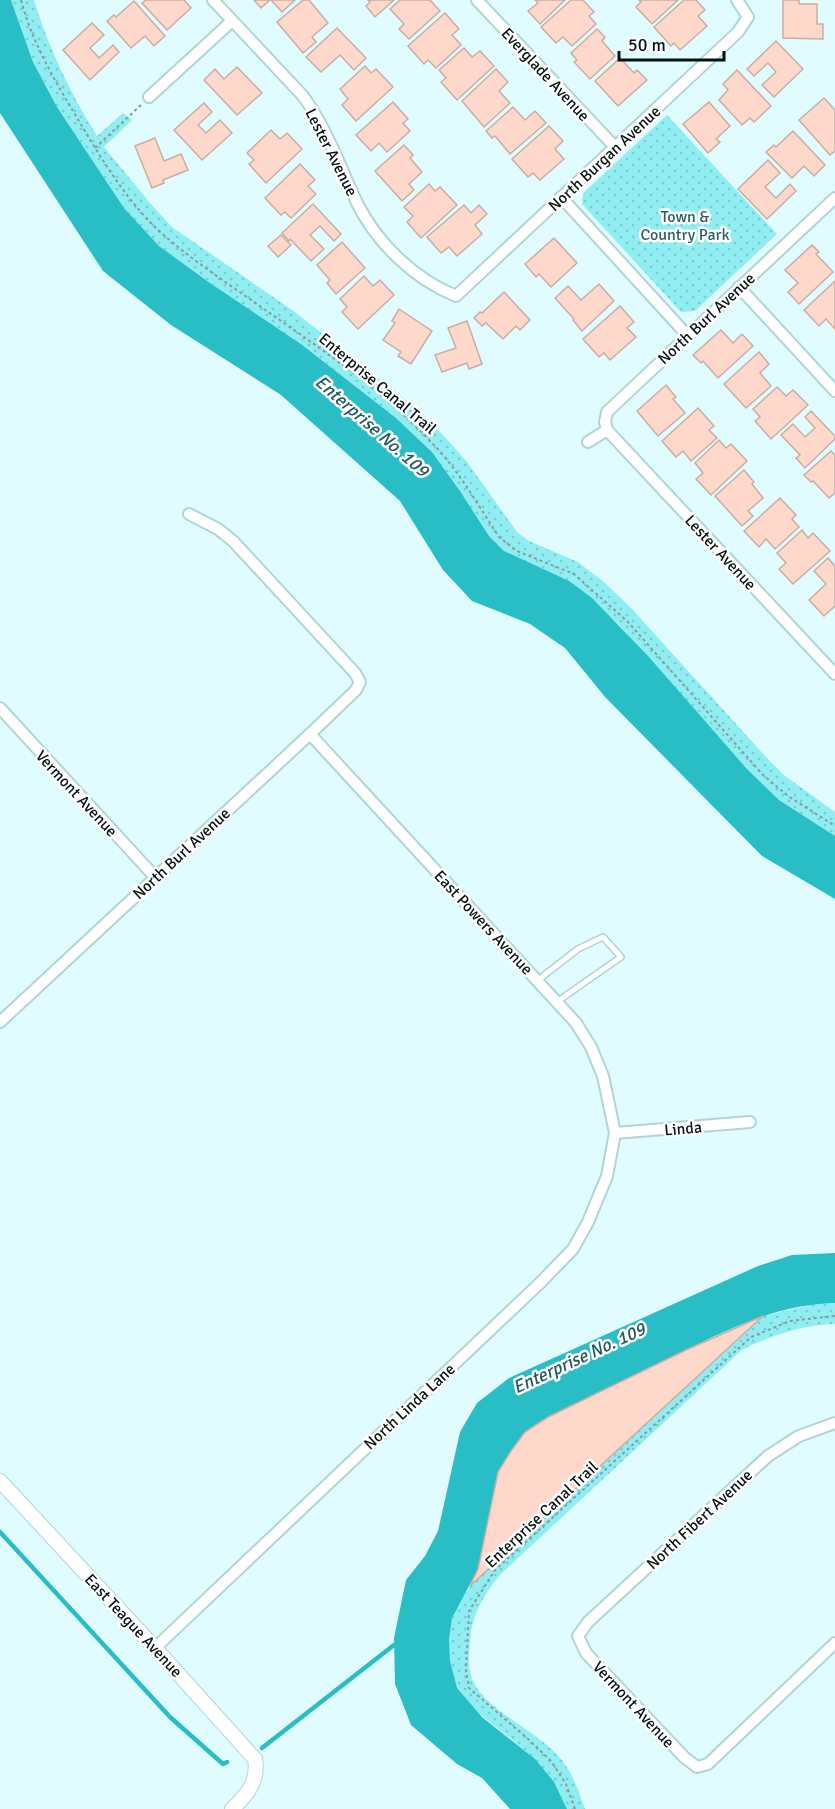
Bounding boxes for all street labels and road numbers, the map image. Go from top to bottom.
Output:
street label: Everglade Avenue [497,24,594,126]
street label: North Burgan Avenue [544,102,665,216]
street label: Lester Avenue [300,105,362,200]
street label: North Burl Avenue [654,269,760,369]
street label: Enterprise Canal Trail [314,329,440,439]
street label: Lester Avenue [680,511,760,595]
street label: Vermont Avenue [31,746,122,841]
street label: North Burl Avenue [129,804,235,904]
street label: East Powers Avenue [430,866,537,979]
street label: Linda [663,1117,703,1141]
street label: North Linda Lane [360,1359,459,1454]
street label: Enterprise Canal Trail [481,1457,603,1572]
street label: North Fibert Avenue [642,1465,757,1574]
street label: East Teague Avenue [80,1570,186,1682]
street label: Vermont Avenue [588,1657,679,1752]

